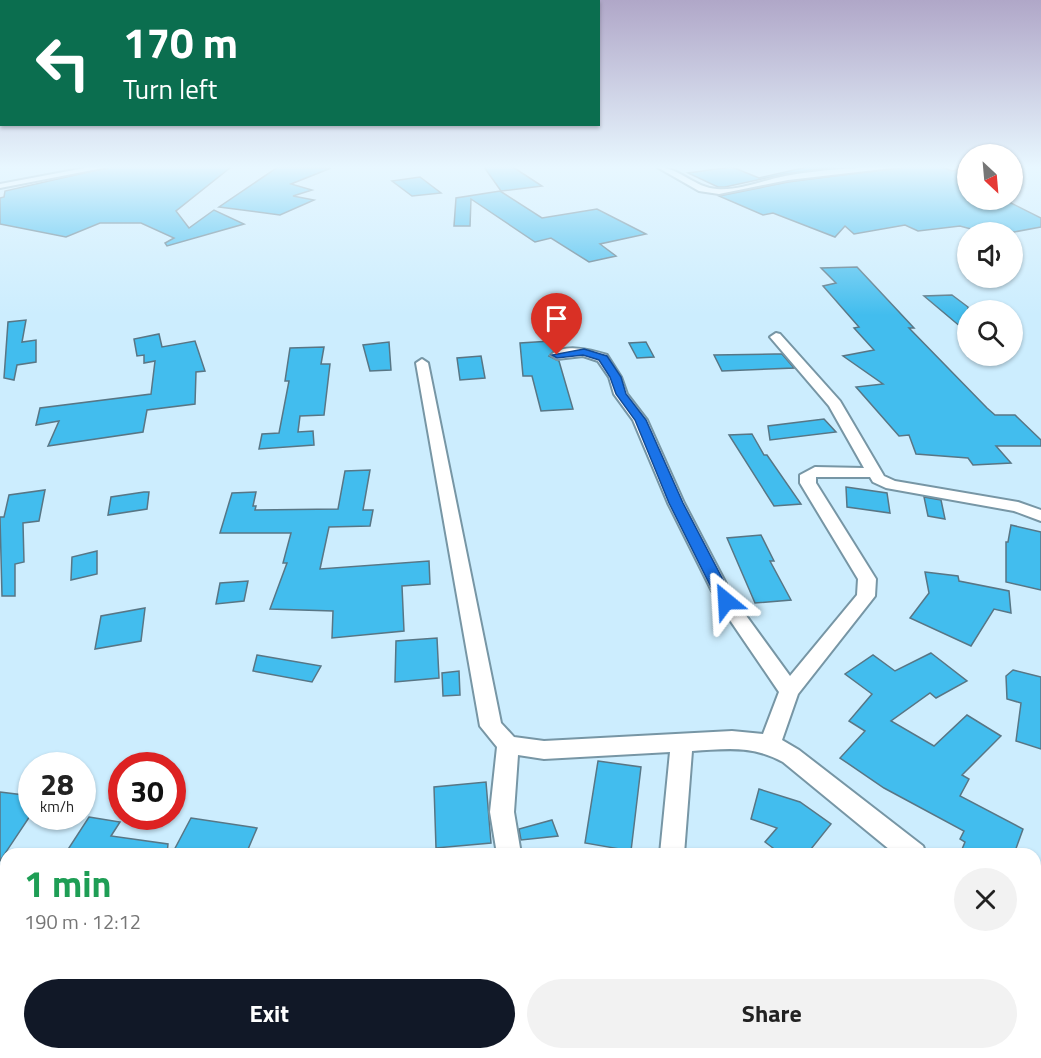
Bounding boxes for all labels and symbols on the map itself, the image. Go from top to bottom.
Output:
north arrow [957,144,1023,210]
pin [531,293,582,355]
position arrow [694,569,758,633]
speed limit sign: 30 [108,752,186,830]

